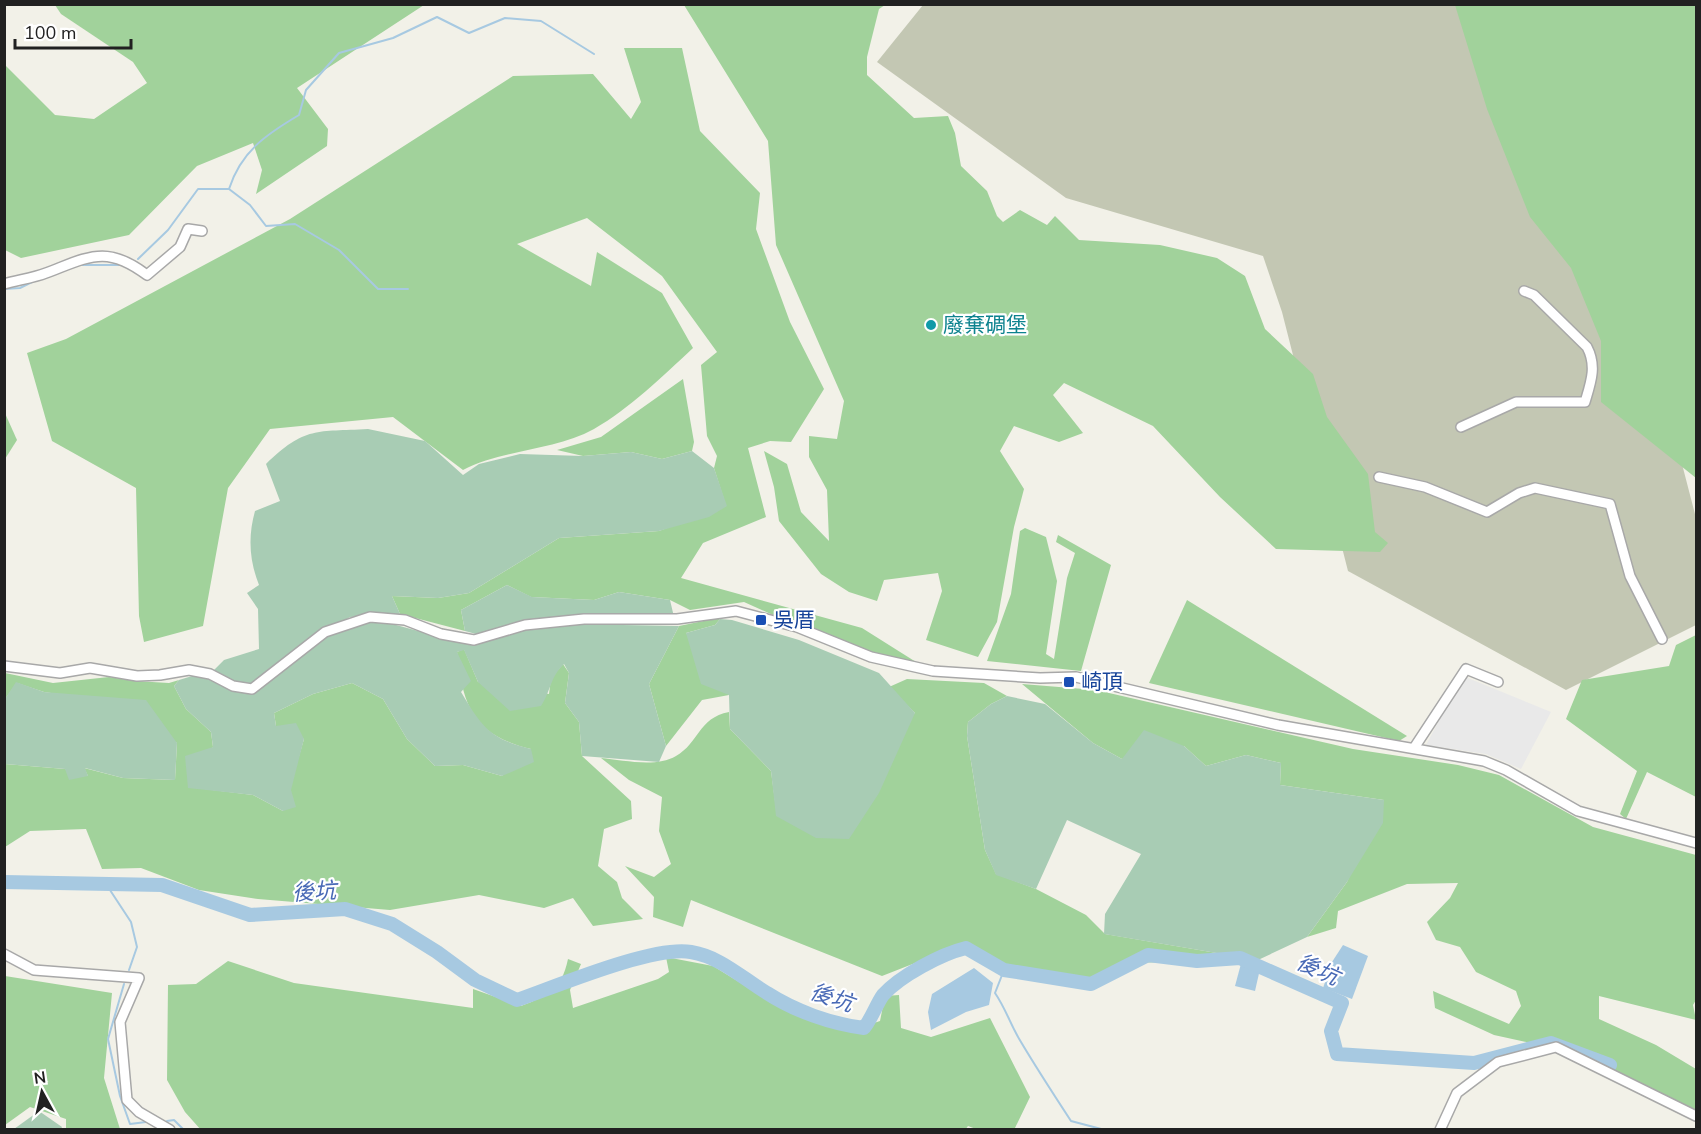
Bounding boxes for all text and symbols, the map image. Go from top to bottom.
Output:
scale bar [15,12,130,50]
text: 100 m [24,21,76,45]
place label: 廢棄碉堡 [943,311,1027,339]
marker: 廢棄碉堡 [924,318,938,332]
place label: 吳厝 [773,606,815,634]
marker: 吳厝 [754,613,768,627]
place label: 崎頂 [1081,668,1123,696]
marker: 崎頂 [1062,675,1076,689]
water label: 後坑 [291,876,340,908]
water label: 後坑 [1291,947,1347,994]
water label: 後坑 [806,977,860,1020]
north arrow [12,1062,72,1122]
text: N [33,1066,48,1090]

